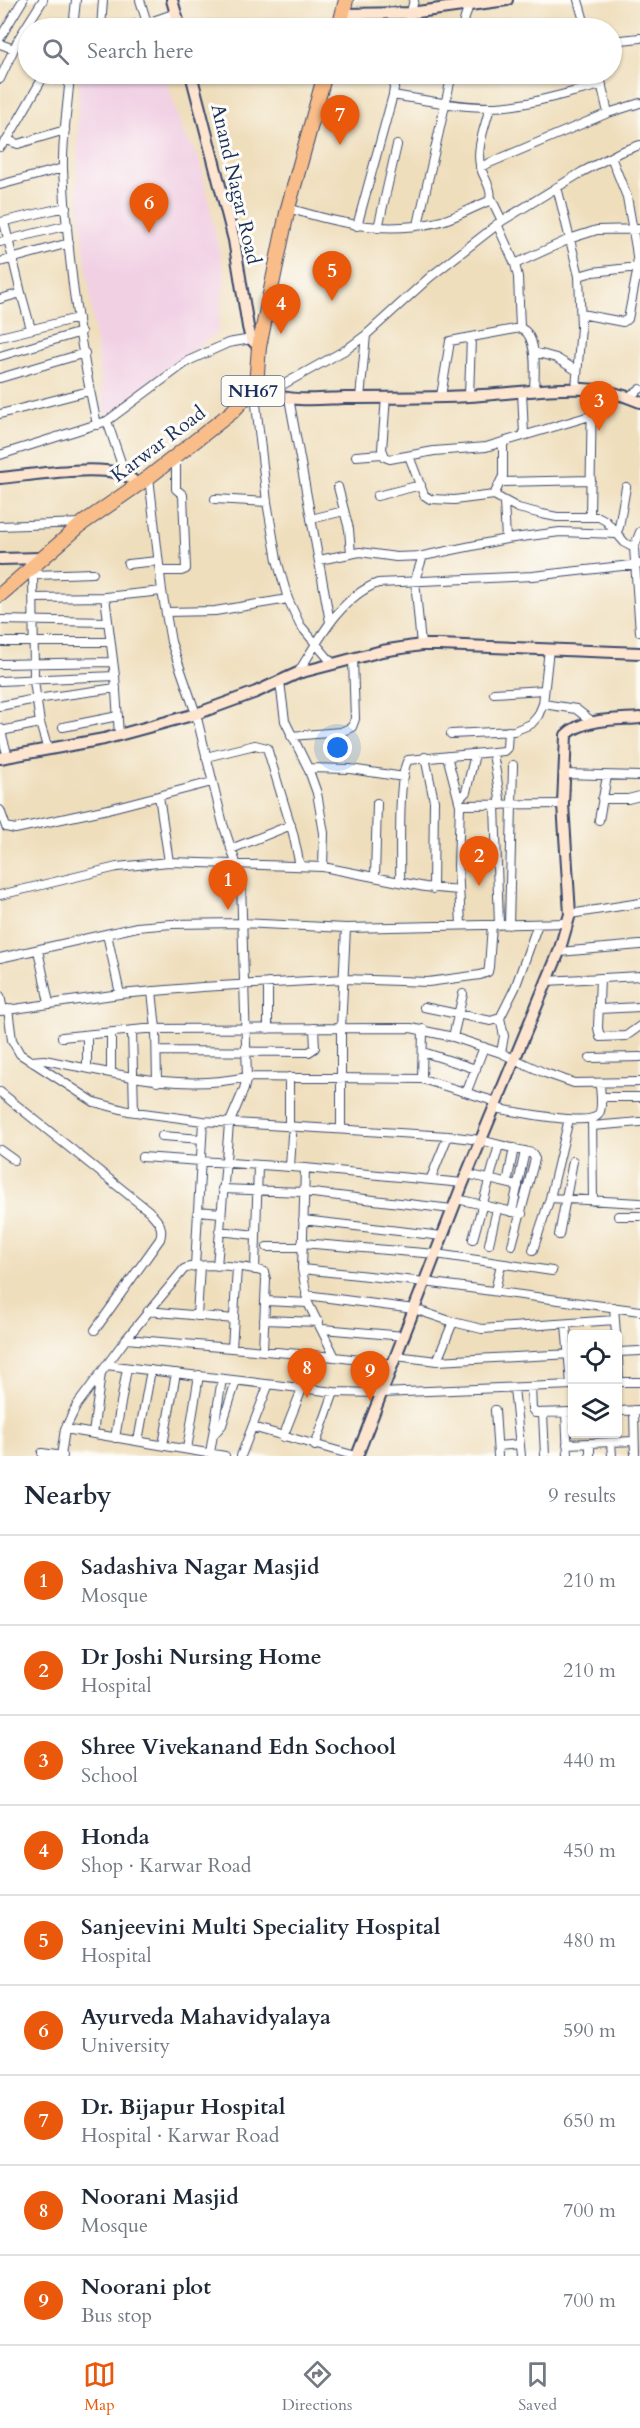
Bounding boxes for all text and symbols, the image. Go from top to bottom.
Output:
search box [18,18,622,84]
icon: search [39,35,72,68]
text: Search here [87,36,194,66]
pin: 7 [320,96,360,145]
street label: Anand Nagar Road [204,101,268,267]
pin: 6 [130,184,168,233]
pin: 5 [312,252,352,301]
pin: 4 [262,284,300,334]
road number: NH67 [222,376,284,406]
pin: 3 [580,382,618,431]
street label: Karwar Road [105,399,211,489]
your location [323,733,352,762]
pin: 2 [460,836,498,886]
pin: 1 [208,860,248,910]
map controls [568,1330,622,1438]
button: locate [568,1330,622,1384]
pin: 8 [288,1348,326,1398]
pin: 9 [350,1352,389,1401]
button: layers [568,1384,622,1438]
text: Nearby [24,1478,112,1513]
text: 9 results [548,1482,616,1509]
text: Sadashiva Nagar Masjid [81,1552,319,1582]
text: 1 [38,1567,49,1594]
text: 210 m [563,1567,616,1594]
text: Mosque [81,1582,148,1609]
text: Dr Joshi Nursing Home [81,1642,322,1672]
text: 2 [38,1657,49,1684]
text: 210 m [563,1657,616,1684]
text: Hospital [81,1672,152,1699]
text: Shree Vivekanand Edn Sochool [81,1732,396,1762]
text: 3 [38,1747,49,1774]
text: 440 m [563,1747,616,1774]
text: School [81,1762,138,1789]
text: Honda [81,1822,150,1852]
text: 4 [38,1837,49,1864]
text: 450 m [563,1837,616,1864]
text: Shop · Karwar Road [81,1852,251,1879]
text: Sanjeevini Multi Speciality Hospital [81,1912,440,1942]
text: 5 [38,1927,49,1954]
text: 480 m [563,1927,616,1954]
text: Hospital [81,1942,152,1969]
text: Ayurveda Mahavidyalaya [81,2002,331,2032]
text: 6 [38,2017,49,2044]
text: 590 m [563,2017,616,2044]
text: University [81,2032,170,2059]
text: Dr. Bijapur Hospital [81,2092,285,2122]
text: 7 [38,2107,49,2134]
text: 650 m [563,2107,616,2134]
text: Hospital · Karwar Road [81,2122,279,2149]
text: Noorani Masjid [81,2182,239,2212]
text: 8 [38,2197,49,2224]
text: 700 m [563,2197,616,2224]
text: Mosque [81,2212,148,2239]
text: Noorani plot [81,2272,211,2302]
text: 9 [38,2287,49,2314]
text: 700 m [563,2287,616,2314]
text: Bus stop [81,2302,152,2329]
tab: Map [83,2358,116,2416]
tab: Directions [282,2358,352,2416]
tab: Saved [518,2358,557,2416]

